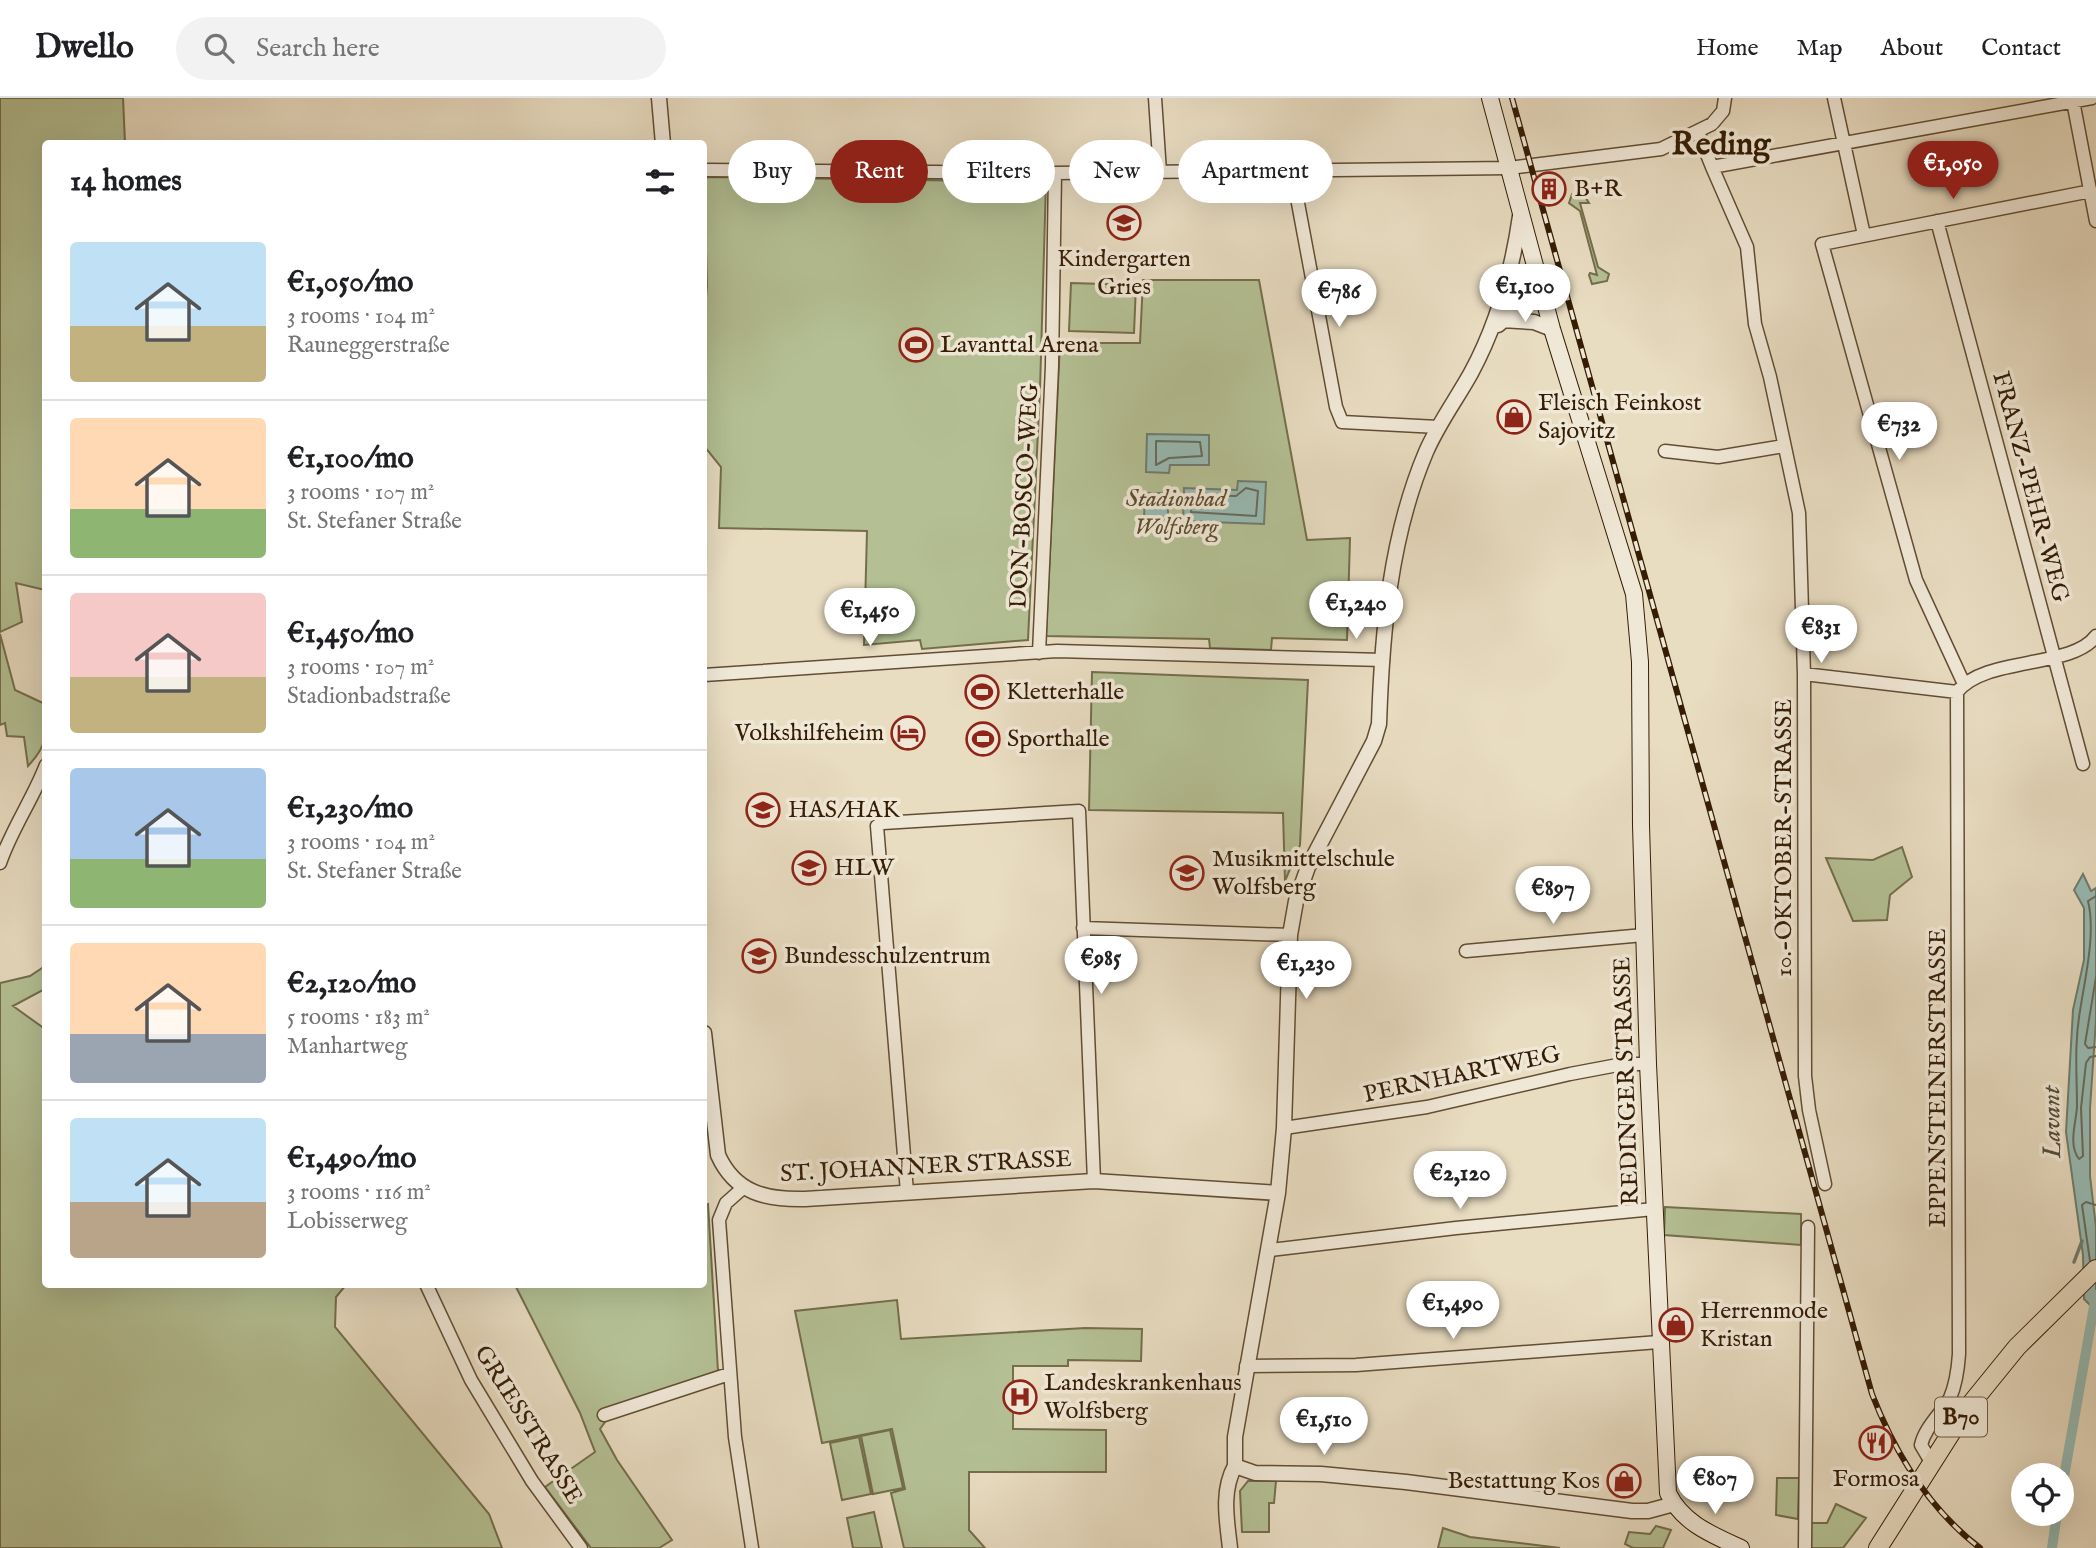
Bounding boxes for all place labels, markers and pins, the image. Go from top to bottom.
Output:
pin: €1,050 [1896,141,2010,201]
building icon: B+R [1530,170,1568,208]
place label: B+R [1574,174,1622,205]
school or university icon: Kindergarten Gries [1105,204,1143,242]
place label: Kindergarten Gries [1057,244,1191,303]
pin: €1,100 [1468,264,1582,324]
pin: €786 [1298,270,1380,329]
sports icon: Lavanttal Arena [897,326,935,364]
place label: Lavanttal Arena [940,330,1099,361]
place label: Fleisch Feinkost Sajovitz [1538,388,1701,447]
shop icon: Fleisch Feinkost Sajovitz [1495,398,1533,436]
pin: €732 [1858,402,1940,462]
pin: €1,240 [1299,582,1413,641]
pin: €1,450 [813,588,927,648]
pin: €831 [1780,606,1862,665]
sports icon: Kletterhalle [963,673,1001,711]
place label: Kletterhalle [1006,677,1124,708]
hotel icon: Volkshilfeheim [889,714,927,752]
place label: Volkshilfeheim [734,718,884,749]
sports icon: Sporthalle [964,720,1002,758]
place label: Sporthalle [1007,724,1109,755]
school or university icon: HAS/HAK [744,791,782,829]
place label: HAS/HAK [788,795,900,826]
place label: Musikmittelschule Wolfsberg [1212,844,1395,903]
school or university icon: HLW [790,849,828,887]
place label: HLW [834,853,895,884]
school or university icon: Musikmittelschule Wolfsberg [1168,854,1206,892]
pin: €897 [1512,866,1594,926]
pin: €985 [1060,936,1142,996]
school or university icon: Bundesschulzentrum [740,937,778,975]
place label: Bundesschulzentrum [784,941,991,972]
pin: €1,230 [1249,942,1363,1001]
pin: €2,120 [1403,1152,1517,1211]
pin: €1,490 [1396,1282,1510,1341]
place label: Herrenmode Kristan [1700,1296,1828,1355]
shop icon: Herrenmode Kristan [1657,1306,1695,1344]
place label: Landeskrankenhaus Wolfsberg [1044,1368,1242,1427]
hospital icon: Landeskrankenhaus Wolfsberg [1001,1378,1039,1416]
pin: €1,510 [1267,1398,1381,1457]
restaurant icon: Formosa [1857,1424,1895,1462]
pin: €807 [1674,1456,1756,1516]
shop icon: Bestattung Kos [1605,1462,1643,1500]
place label: Formosa [1833,1464,1920,1495]
place label: Bestattung Kos [1447,1466,1600,1497]

